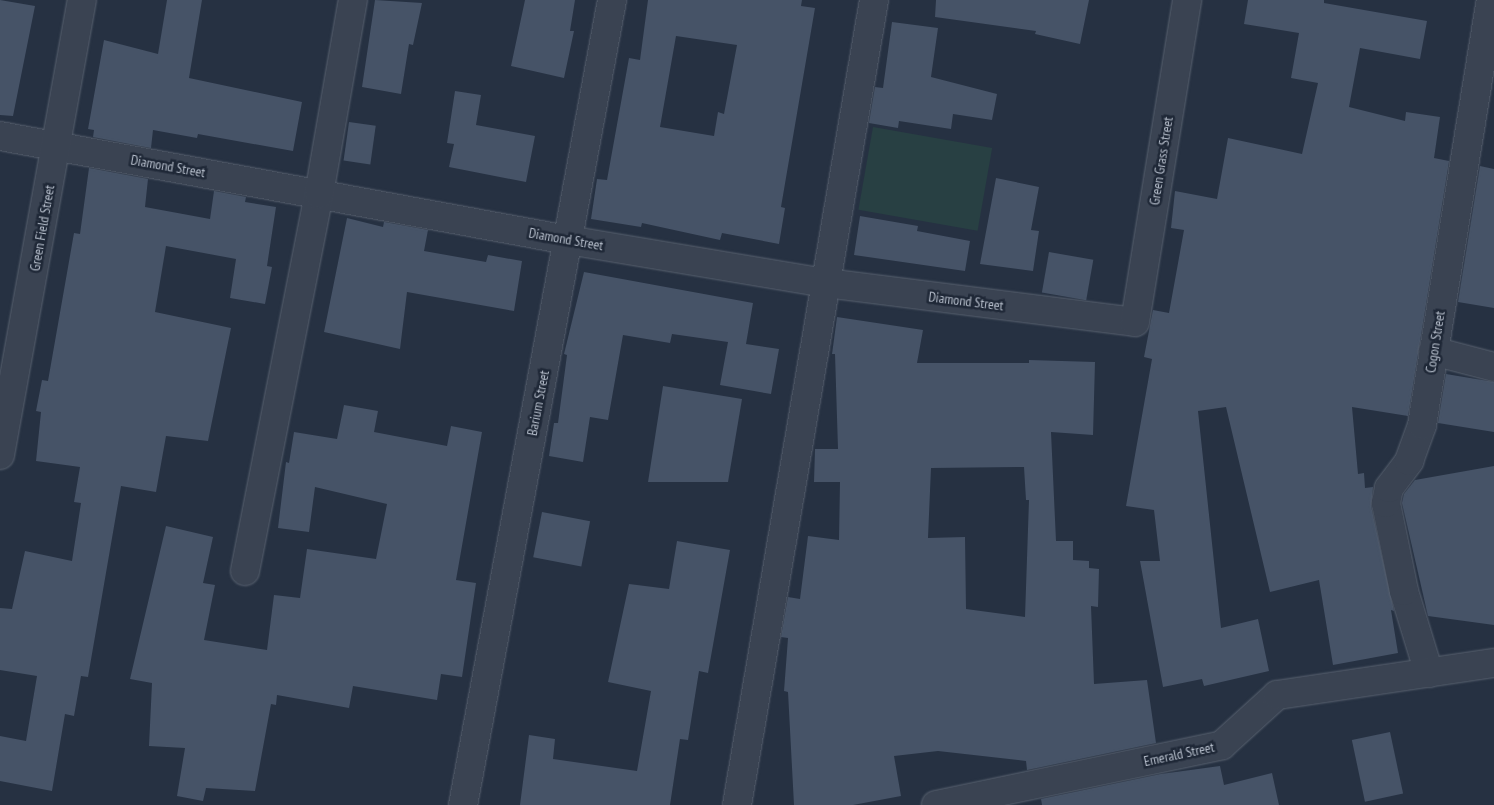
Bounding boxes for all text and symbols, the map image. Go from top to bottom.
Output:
street label: Green Grass Street [1146,116,1176,206]
street label: Diamond Street [129,151,207,181]
street label: Green Field Street [26,184,58,272]
street label: Diamond Street [527,224,605,254]
street label: Diamond Street [928,288,1004,314]
street label: Cogon Street [1422,310,1448,374]
street label: Barium Street [523,369,553,437]
street label: Emerald Street [1142,738,1216,770]

